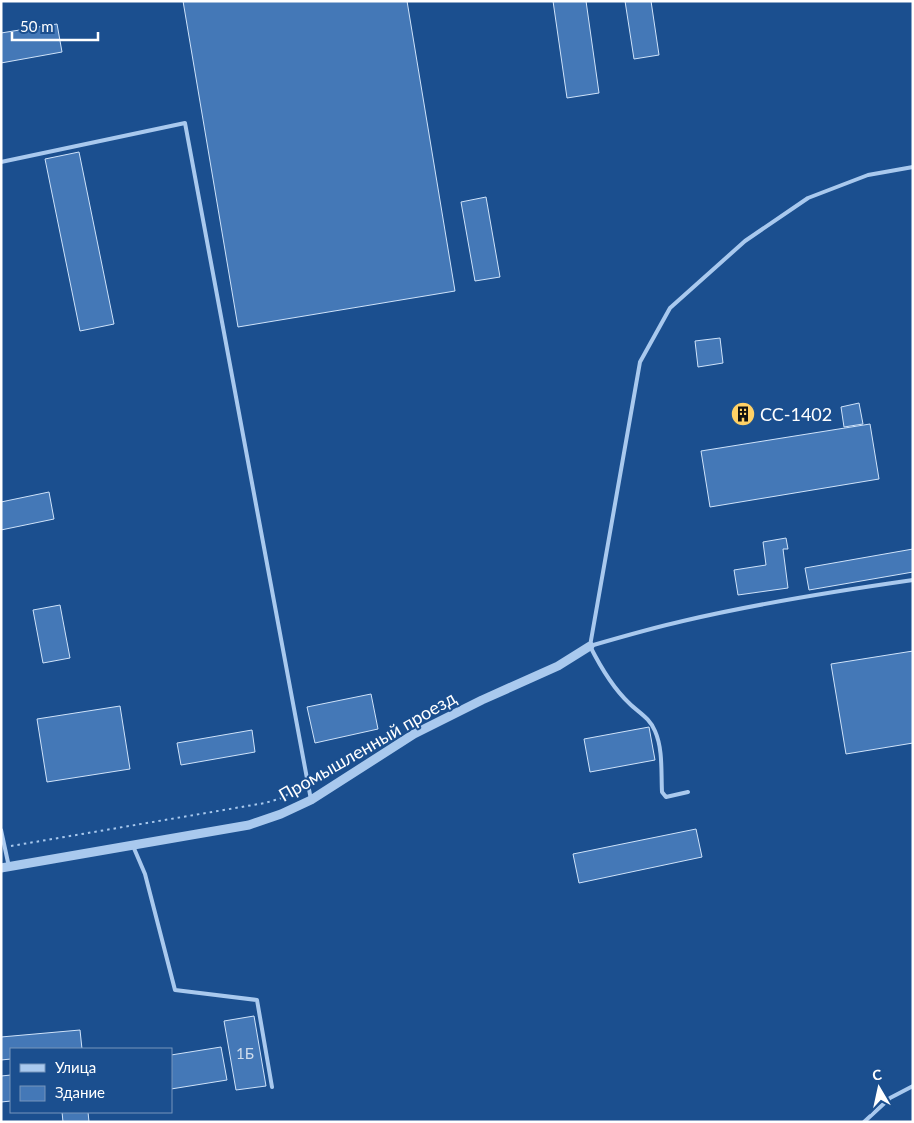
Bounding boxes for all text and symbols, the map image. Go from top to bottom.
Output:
scale bar [12,10,99,42]
text: 50 m [20,17,54,35]
building icon: СС-1402 [730,401,756,427]
place label: СС-1402 [760,403,832,425]
street label: Промышленный проезд [274,686,460,806]
house number: 1Б [236,1044,254,1062]
legend [10,1048,172,1113]
text: Улица [55,1058,96,1076]
north arrow [854,1063,904,1113]
text: С [871,1065,884,1084]
text: Здание [55,1083,105,1101]

